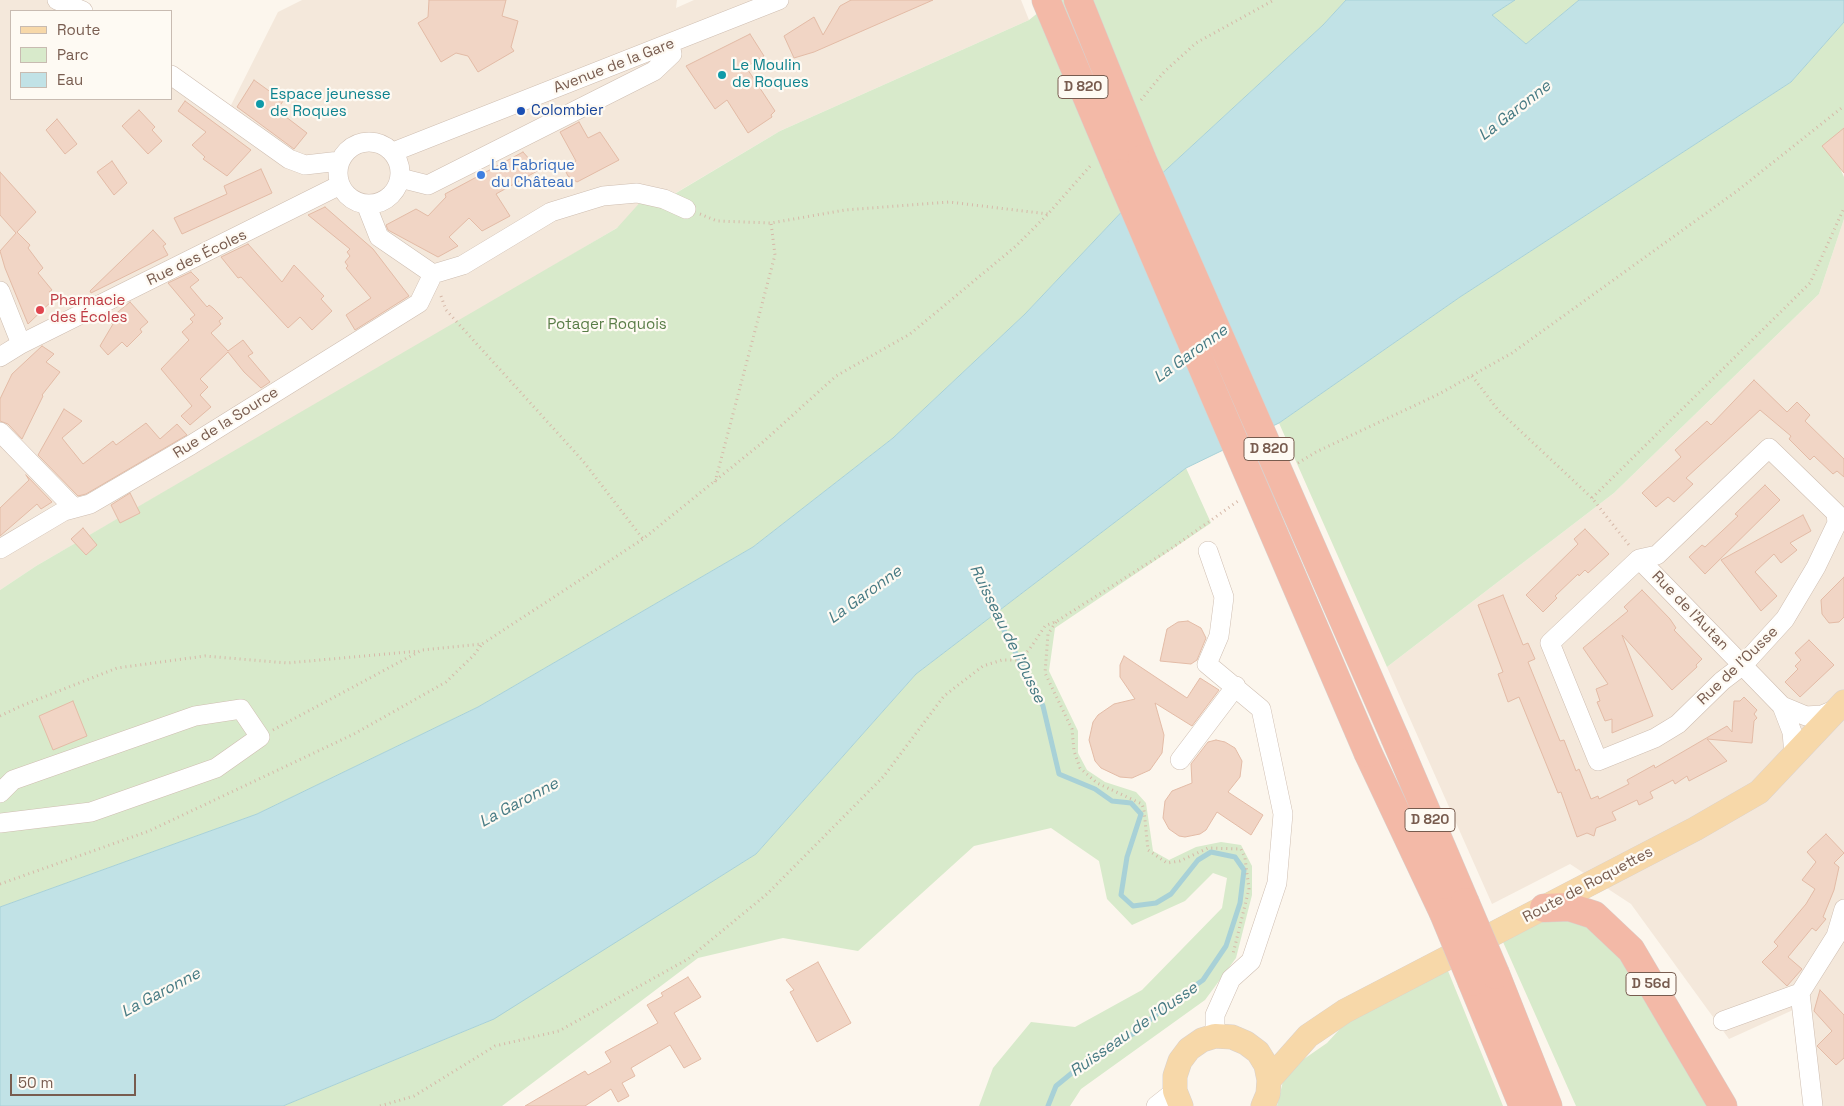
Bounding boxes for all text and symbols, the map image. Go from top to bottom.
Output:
legend [10,10,172,100]
text: Route [57,20,100,39]
street label: Avenue de la Gare [551,35,677,97]
text: Parc [57,45,89,64]
place label: Le Moulin de Roques [732,57,809,92]
marker: Le Moulin de Roques [716,69,728,81]
text: Eau [57,70,83,89]
road number: D 820 [1058,75,1108,98]
water label: La Garonne [1475,77,1555,145]
place label: Espace jeunesse de Roques [270,86,391,121]
marker: Espace jeunesse de Roques [254,98,266,110]
place label: Colombier [531,102,604,120]
marker: Colombier [515,105,527,117]
place label: La Fabrique du Château [491,157,575,192]
marker: La Fabrique du Château [475,169,487,181]
street label: Rue des Écoles [144,226,250,290]
place label: Pharmacie des Écoles [50,292,127,327]
marker: Pharmacie des Écoles [34,304,46,316]
park label: Potager Roquois [547,316,667,334]
water label: La Garonne [1150,321,1232,387]
street label: Rue de la Source [170,383,282,463]
road number: D 820 [1244,438,1294,460]
water label: La Garonne [824,562,906,628]
water label: Ruisseau de l'Ousse [965,562,1049,706]
street label: Rue de l'Autan [1648,568,1732,654]
street label: Rue de l'Ousse [1694,623,1782,709]
water label: La Garonne [476,774,562,832]
road number: D 820 [1405,808,1455,832]
street label: Route de Roquettes [1520,843,1656,927]
water label: La Garonne [118,964,204,1022]
road number: D 56d [1626,972,1676,996]
water label: Ruisseau de l'Ousse [1066,979,1202,1081]
scale bar [12,1064,139,1096]
text: 50 m [18,1073,53,1092]

